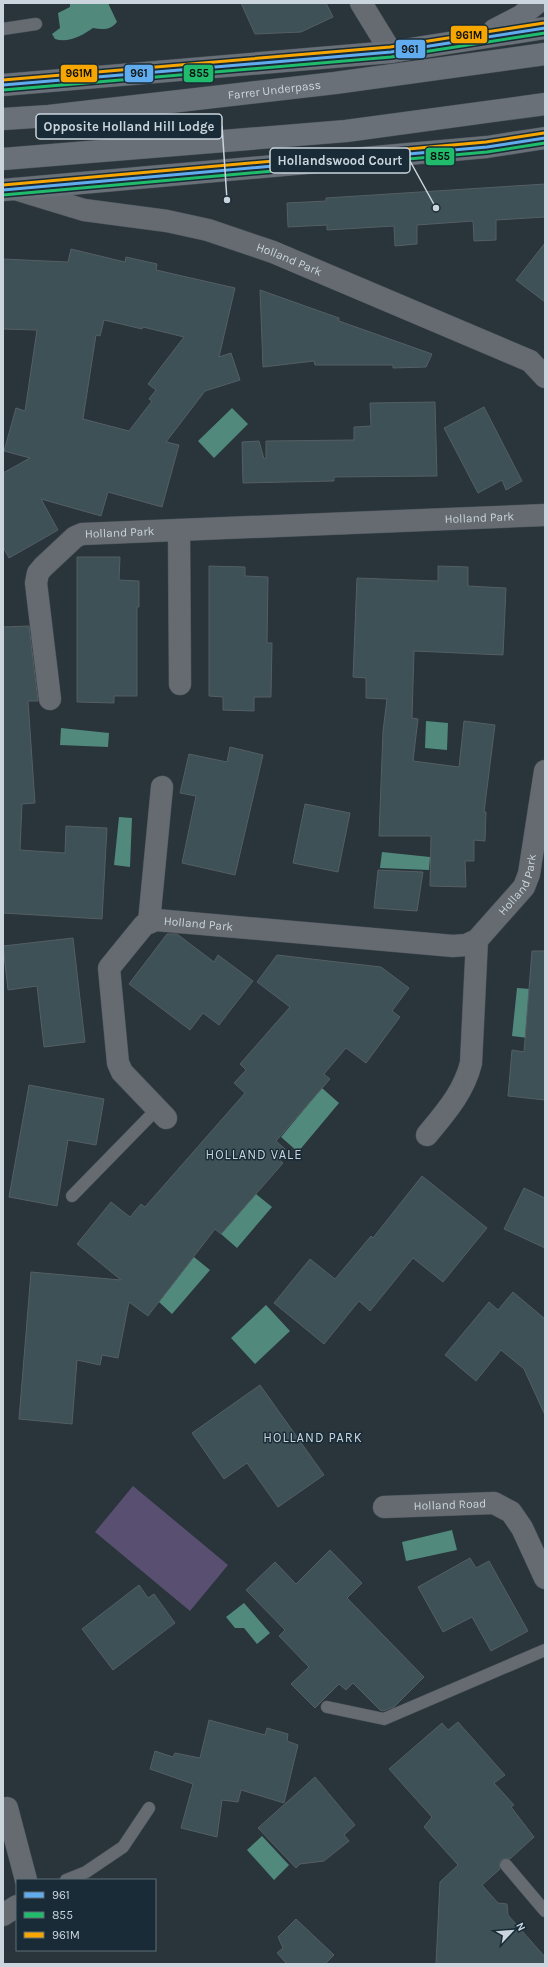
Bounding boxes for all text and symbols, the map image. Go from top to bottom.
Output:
line badge: 961M [450,25,488,44]
text: 961M [456,29,482,42]
line badge: 961 [395,39,426,59]
text: 961 [401,43,419,56]
line badge: 961M [60,64,98,83]
line badge: 961 [124,64,154,83]
line badge: 855 [183,64,214,83]
text: 961M [66,67,92,80]
text: 961 [130,67,148,80]
text: 855 [189,67,209,80]
street label: Farrer Underpass [227,78,322,102]
callout: Opposite Holland Hill Lodge [36,114,222,139]
text: Opposite Holland Hill Lodge [44,119,215,134]
line badge: 855 [425,147,455,166]
callout: Hollandswood Court [270,148,410,173]
text: 855 [430,150,450,163]
text: Hollandswood Court [278,153,402,168]
street label: Holland Park [254,240,324,279]
street label: Holland Park [444,509,515,526]
street label: Holland Park [85,524,155,541]
street label: Holland Park [495,853,539,918]
street label: Holland Park [163,914,234,934]
district label: HOLLAND VALE [205,1147,303,1162]
district label: HOLLAND PARK [263,1430,363,1445]
street label: Holland Road [413,1496,487,1513]
legend [16,1879,156,1951]
text: 961 [52,1888,70,1902]
text: 855 [52,1908,73,1922]
north arrow [492,1911,532,1951]
text: N [513,1920,528,1933]
text: 961M [52,1928,80,1942]

